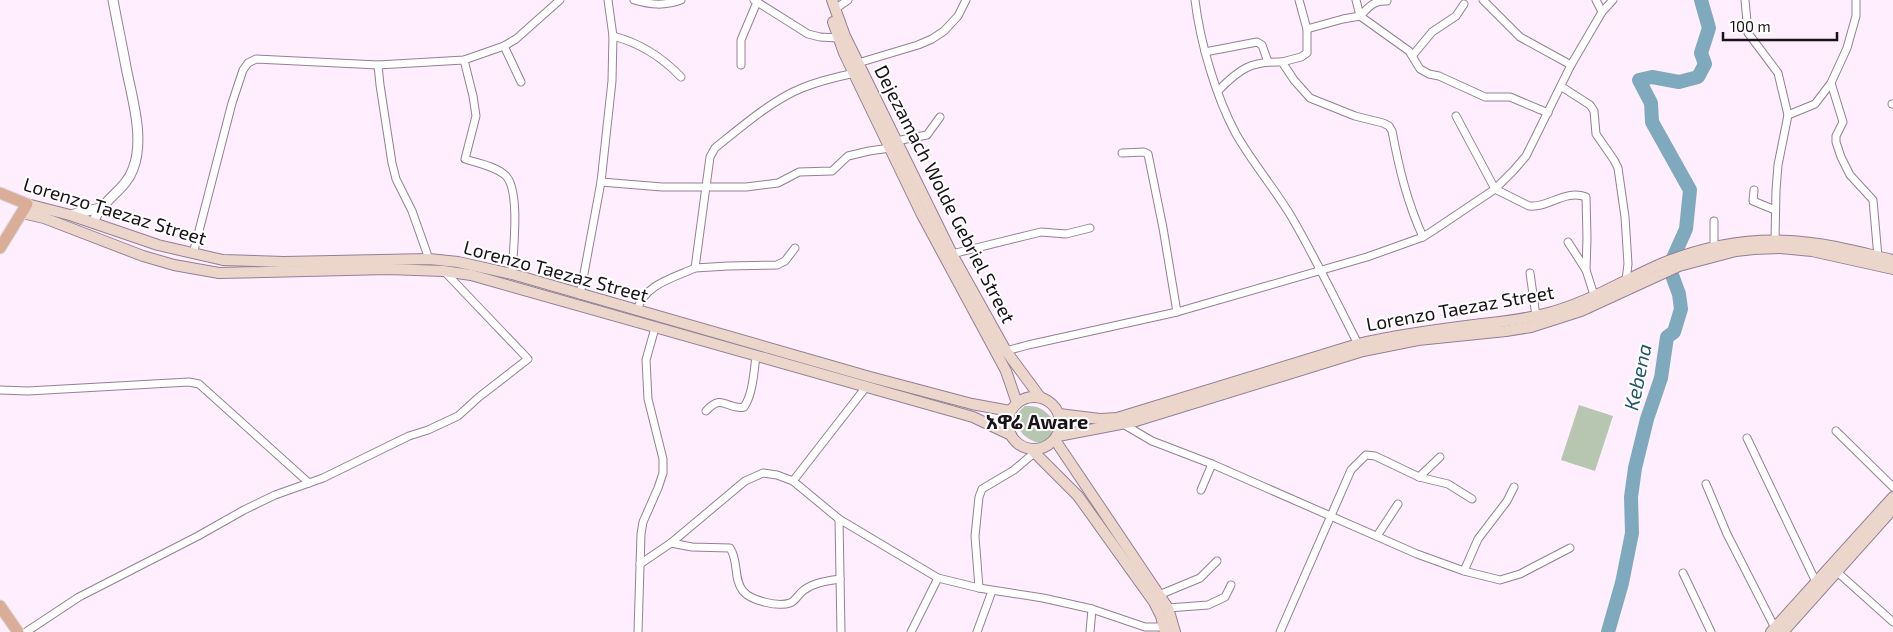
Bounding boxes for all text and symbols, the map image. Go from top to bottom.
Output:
scale bar [1723,10,1837,42]
text: 100 m [1730,17,1771,35]
street label: Dejezamach Wolde Gebriel Street [870,61,1021,327]
street label: Lorenzo Taezaz Street [21,172,209,249]
street label: Lorenzo Taezaz Street [461,235,651,306]
street label: Lorenzo Taezaz Street [1364,280,1556,335]
water label: Kebena [1618,341,1656,412]
district label: አዋሬ Aware [986,409,1088,433]

